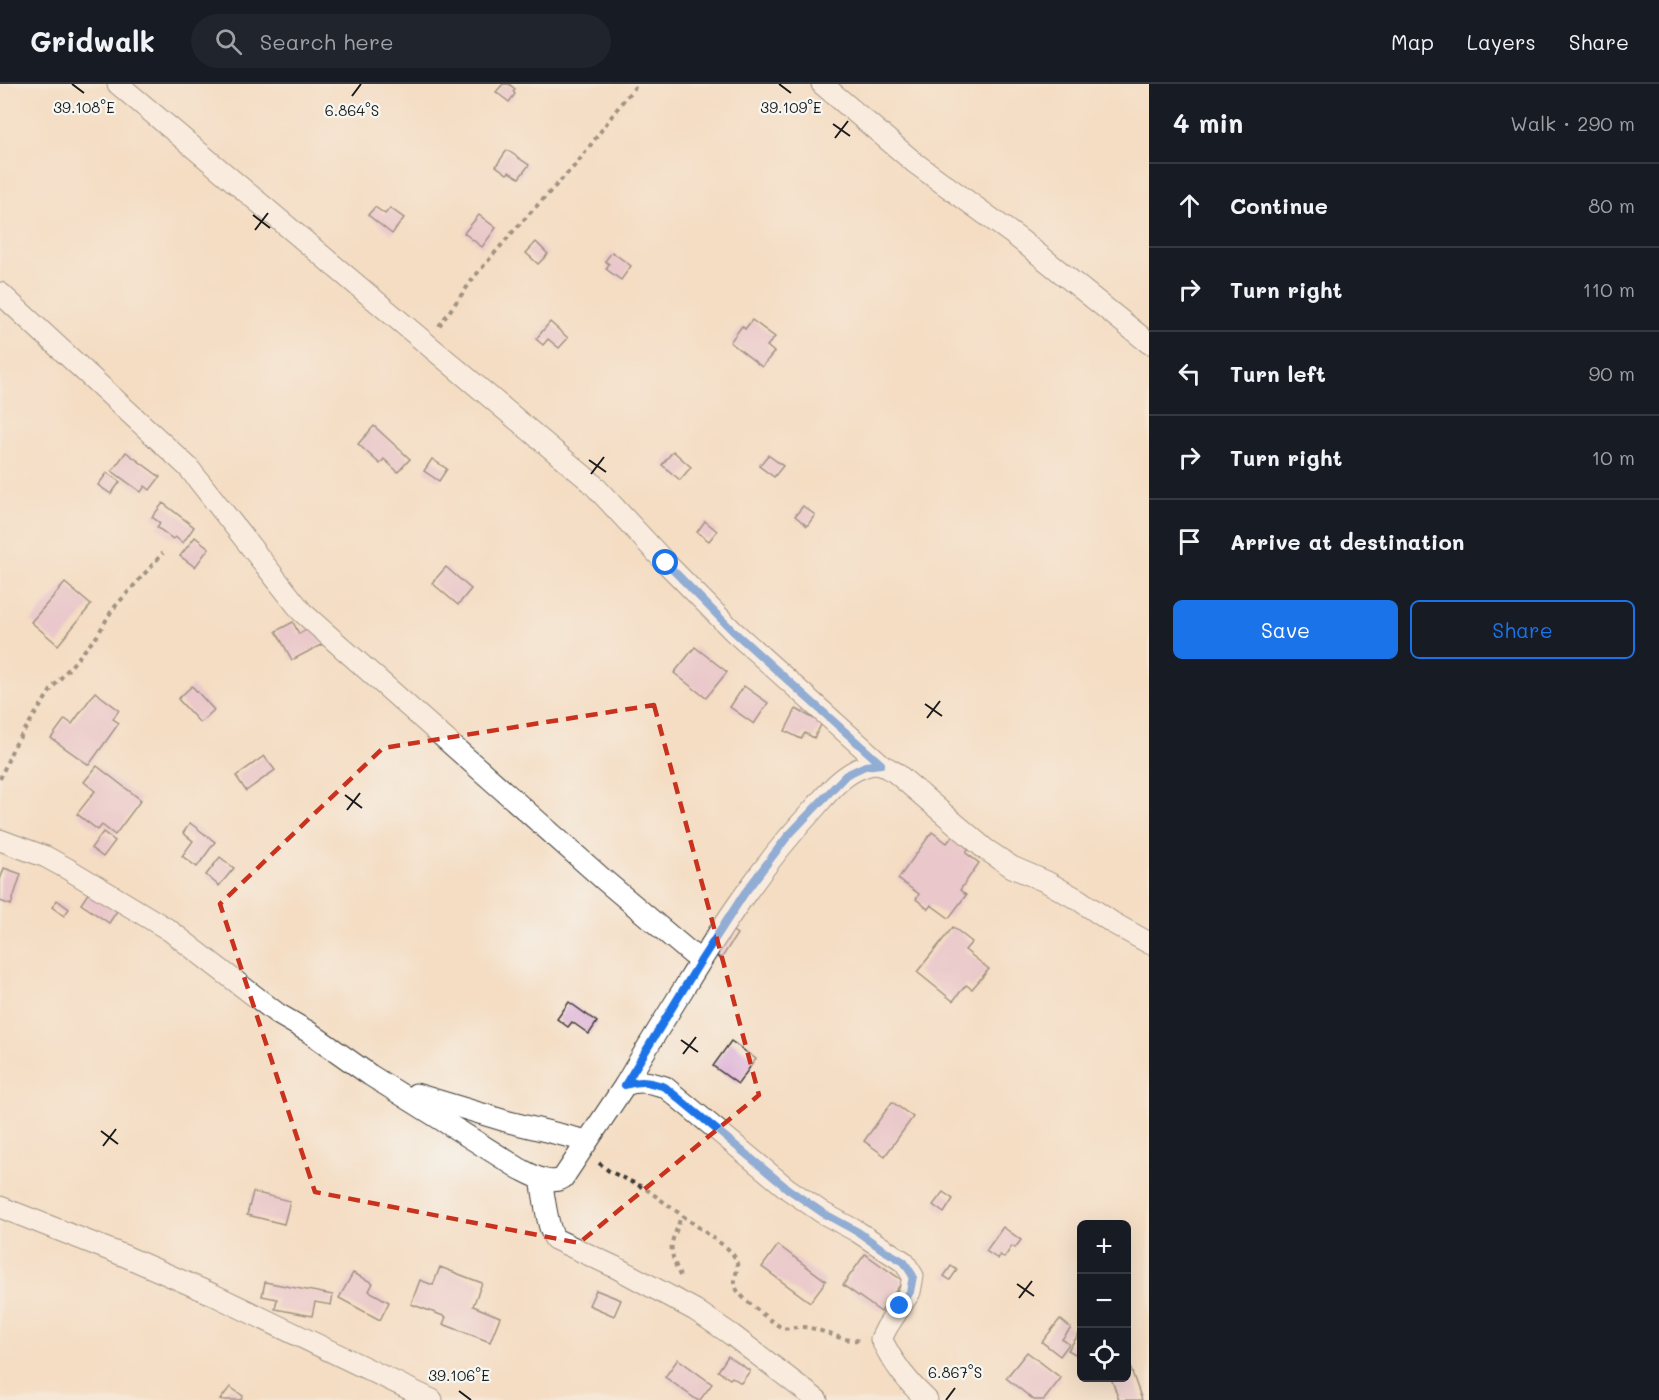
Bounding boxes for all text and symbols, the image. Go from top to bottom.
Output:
search box [191,14,611,68]
text: Gridwalk [30,23,155,59]
icon: search [212,25,245,58]
text: Search here [260,27,394,56]
text: Map [1391,28,1434,55]
text: Layers [1467,28,1536,55]
text: Share [1569,28,1629,55]
text: 39.108°E [53,97,115,117]
text: 39.109°E [760,97,822,117]
text: 6.864°S [325,100,379,120]
text: 4 min [1173,106,1243,140]
text: Walk · 290 m [1510,110,1635,136]
icon: ahead [1173,189,1206,222]
text: Continue [1230,191,1328,220]
text: 80 m [1588,192,1635,218]
icon: right [1173,273,1206,306]
text: Turn right [1230,275,1342,304]
text: 110 m [1582,276,1635,302]
icon: left [1173,357,1206,390]
text: Turn left [1230,359,1326,388]
text: 90 m [1589,360,1635,386]
icon: right [1173,441,1206,474]
text: Turn right [1230,443,1342,472]
text: 10 m [1591,444,1635,470]
icon: arrive [1173,525,1206,558]
text: Arrive at destination [1230,527,1465,556]
route start [652,549,678,575]
button: Save [1173,600,1398,659]
button: Share [1410,600,1635,659]
map controls [1077,1220,1131,1382]
button: + [1077,1220,1131,1274]
button: − [1077,1274,1131,1328]
route end [886,1292,912,1318]
button: locate [1077,1328,1131,1382]
text: 6.867°S [928,1362,982,1382]
text: 39.106°E [428,1365,490,1385]

